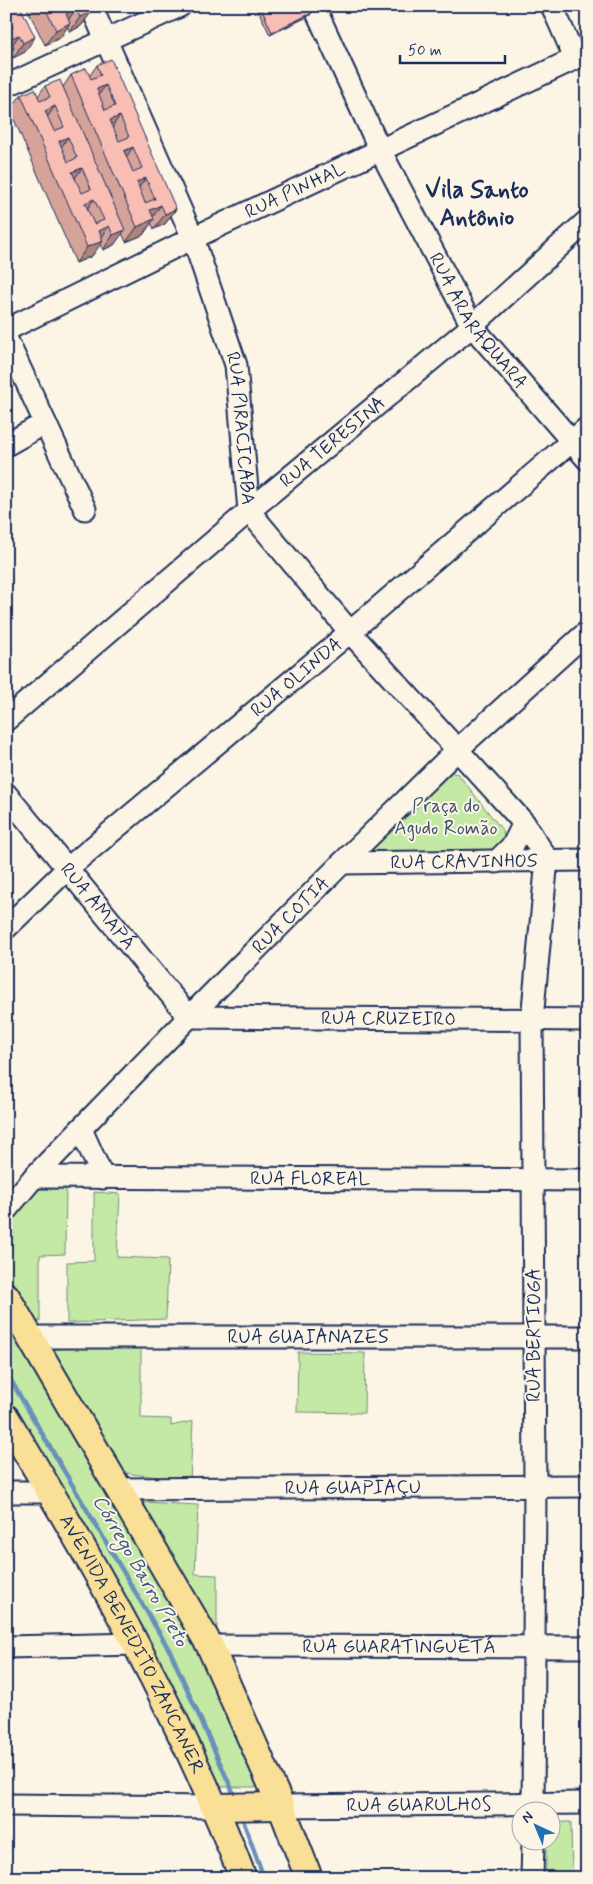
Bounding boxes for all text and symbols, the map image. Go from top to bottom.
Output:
scale bar [400,32,506,64]
text: 50 m [408,41,442,61]
street label: RUA PINHAL [241,156,349,224]
district label: Vila Santo Antônio [425,175,529,234]
street label: RUA ARARAQUARA [423,248,533,394]
street label: RUA PIRACICABA [220,348,261,506]
street label: RUA TERESINA [274,390,391,493]
street label: RUA OLINDA [245,631,347,723]
park label: Praça do Agudo Romão [394,794,498,842]
street label: RUA CRAVINHOS [390,848,538,875]
street label: RUA AMAPÁ [55,857,142,955]
street label: RUA COTIA [246,871,335,959]
street label: RUA CRUZEIRO [321,1005,456,1032]
street label: RUA FLOREAL [250,1166,370,1191]
street label: RUA BERTIOGA [522,1268,547,1402]
street label: RUA GUAIANAZES [227,1325,389,1350]
street label: RUA GUAPIAÇU [285,1475,421,1500]
water label: Córrego Barro Preto [84,1490,195,1653]
street label: AVENIDA BENEDITO ZANCANER [53,1510,210,1778]
street label: RUA GUARATINGUETÁ [302,1633,496,1659]
street label: RUA GUARULHOS [346,1791,492,1818]
north arrow [510,1802,560,1852]
text: N [518,1808,537,1827]

